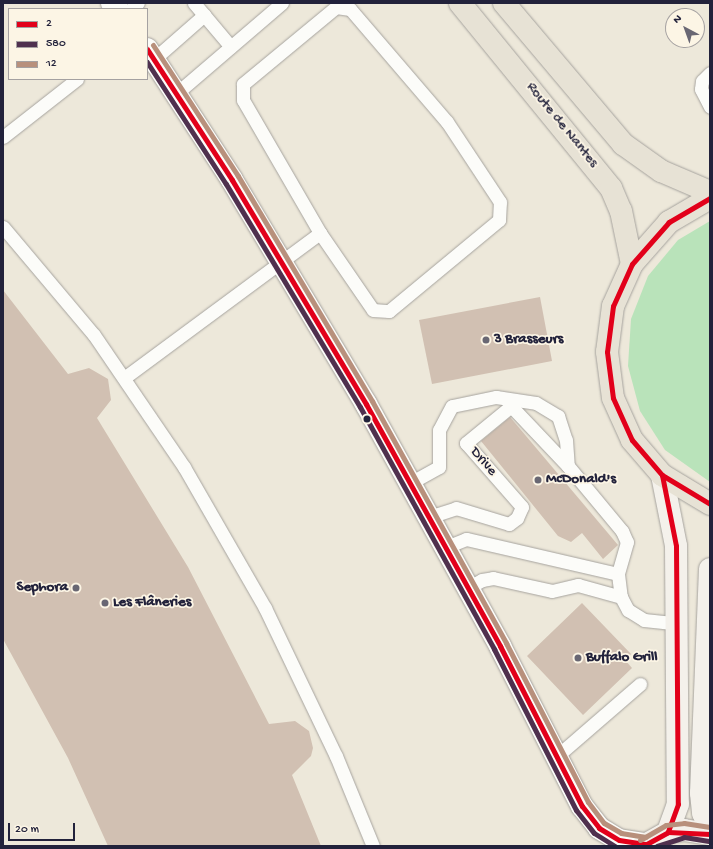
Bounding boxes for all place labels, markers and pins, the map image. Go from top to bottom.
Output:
place label: 3 Brasseurs [494,331,563,349]
marker: 3 Brasseurs [481,335,491,345]
unlabelled marker [362,414,372,424]
place label: McDonald's [546,471,616,489]
marker: McDonald's [533,475,543,485]
place label: Sephora [16,579,68,597]
marker: Sephora [71,583,81,593]
place label: Les Flâneries [113,594,191,612]
marker: Les Flâneries [100,598,110,608]
place label: Buffalo Grill [586,649,657,667]
marker: Buffalo Grill [573,653,583,663]

